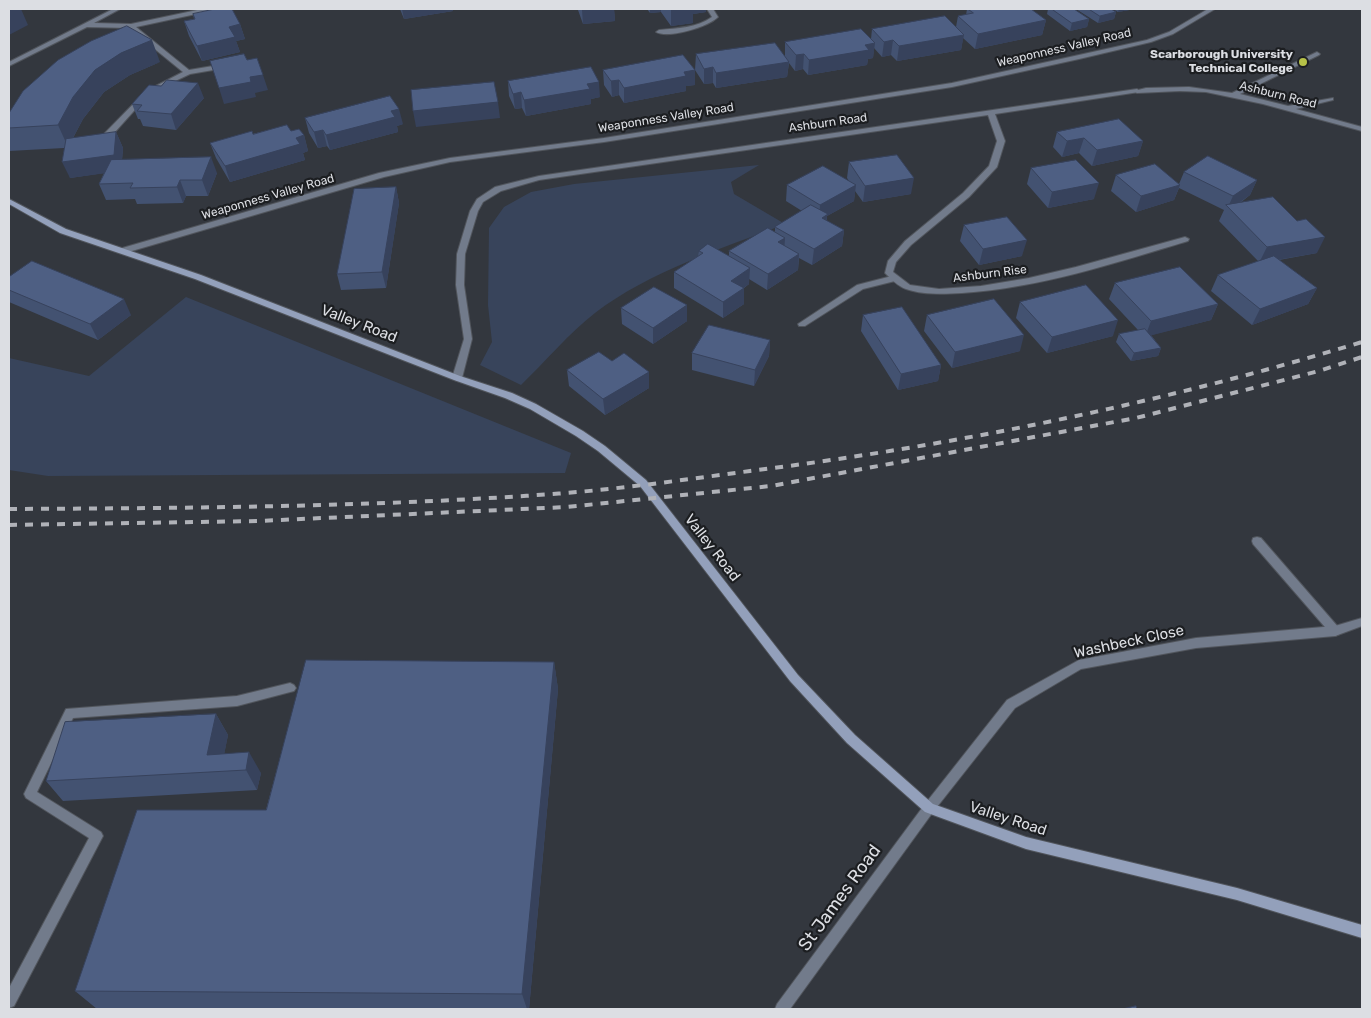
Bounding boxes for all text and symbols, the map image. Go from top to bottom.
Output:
street label: Weaponness Valley Road [995,26,1133,70]
place label: Scarborough University Technical College [1150,48,1293,76]
marker: Scarborough University Technical College [1297,56,1309,68]
street label: Ashburn Road [1238,78,1318,112]
street label: Weaponness Valley Road [597,100,735,136]
street label: Ashburn Road [788,110,868,136]
street label: Weaponness Valley Road [200,171,336,223]
street label: Ashburn Rise [952,262,1028,286]
street label: Valley Road [318,301,400,347]
street label: Valley Road [680,511,744,585]
street label: Washbeck Close [1072,622,1186,662]
street label: Valley Road [967,798,1049,840]
street label: St James Road [794,841,886,955]

